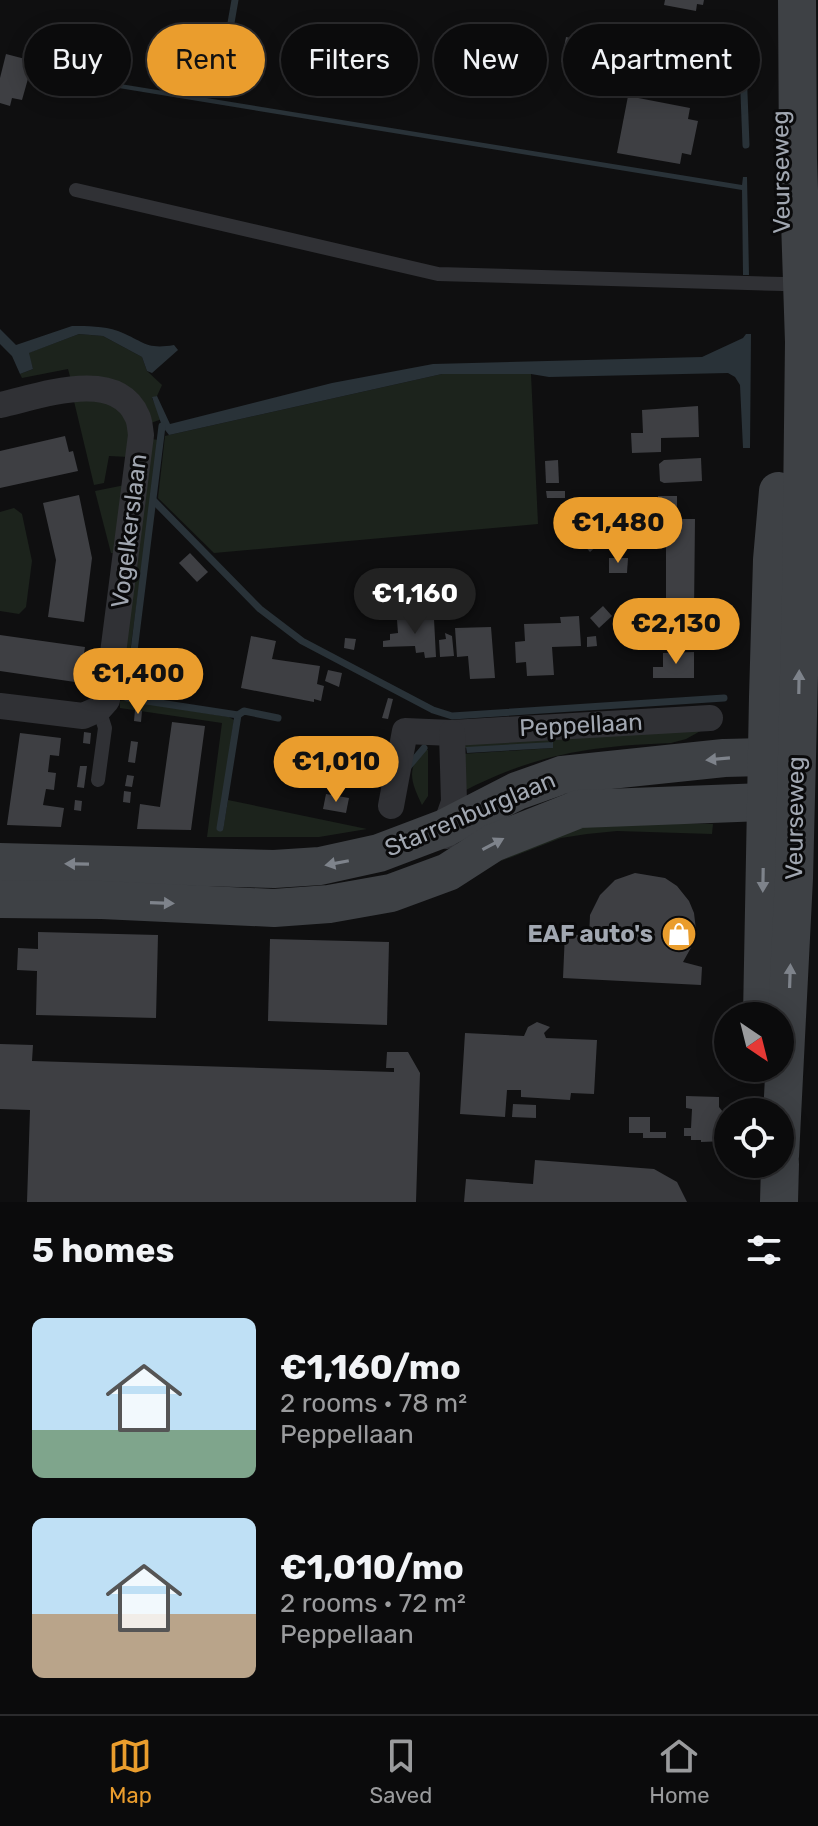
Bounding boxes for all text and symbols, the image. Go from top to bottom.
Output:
chip: Buy [24,24,131,96]
chip: Rent [147,24,265,96]
chip: Filters [281,24,418,96]
chip: New [434,24,547,96]
chip: Apartment [563,24,760,96]
street label: Veurseweg [766,110,796,234]
street label: Vogelkerslaan [106,452,152,610]
pin: €1,480 [553,497,683,565]
text: €1,480 [571,507,665,538]
pin: €1,160 [350,568,480,636]
text: €1,160 [372,578,458,609]
pin: €2,130 [611,598,741,666]
text: €2,130 [631,608,721,639]
pin: €1,400 [73,648,203,716]
text: €1,400 [91,658,185,689]
one-way arrow [792,669,805,694]
street label: Peppellaan [519,708,643,742]
pin: €1,010 [271,736,401,804]
text: €1,010 [292,746,380,777]
one-way arrow [705,753,730,766]
street label: Veurseweg [780,756,810,880]
street label: Starrenburglaan [381,765,559,863]
one-way arrow [482,838,504,852]
one-way arrow [324,857,349,870]
one-way arrow [64,858,89,871]
one-way arrow [757,868,769,893]
one-way arrow [150,896,175,909]
shop icon: EAF auto's [660,915,698,953]
place label: EAF auto's [527,920,653,948]
one-way arrow [784,963,797,988]
north arrow [714,1002,794,1082]
map controls [714,1002,794,1178]
button: locate [714,1098,794,1178]
icon: filters [742,1228,786,1272]
text: 5 homes [32,1230,174,1271]
text: €1,160/mo [280,1347,461,1388]
icon: home [96,1350,192,1446]
text: 2 rooms · 78 m² [280,1388,467,1419]
text: Peppellaan [280,1419,414,1450]
text: €1,010/mo [280,1547,464,1588]
icon: home [96,1550,192,1646]
text: 2 rooms · 72 m² [280,1588,466,1619]
text: Peppellaan [280,1619,414,1650]
tab: Map [108,1734,152,1809]
tab: Saved [369,1734,432,1809]
tab: Home [649,1734,709,1809]

